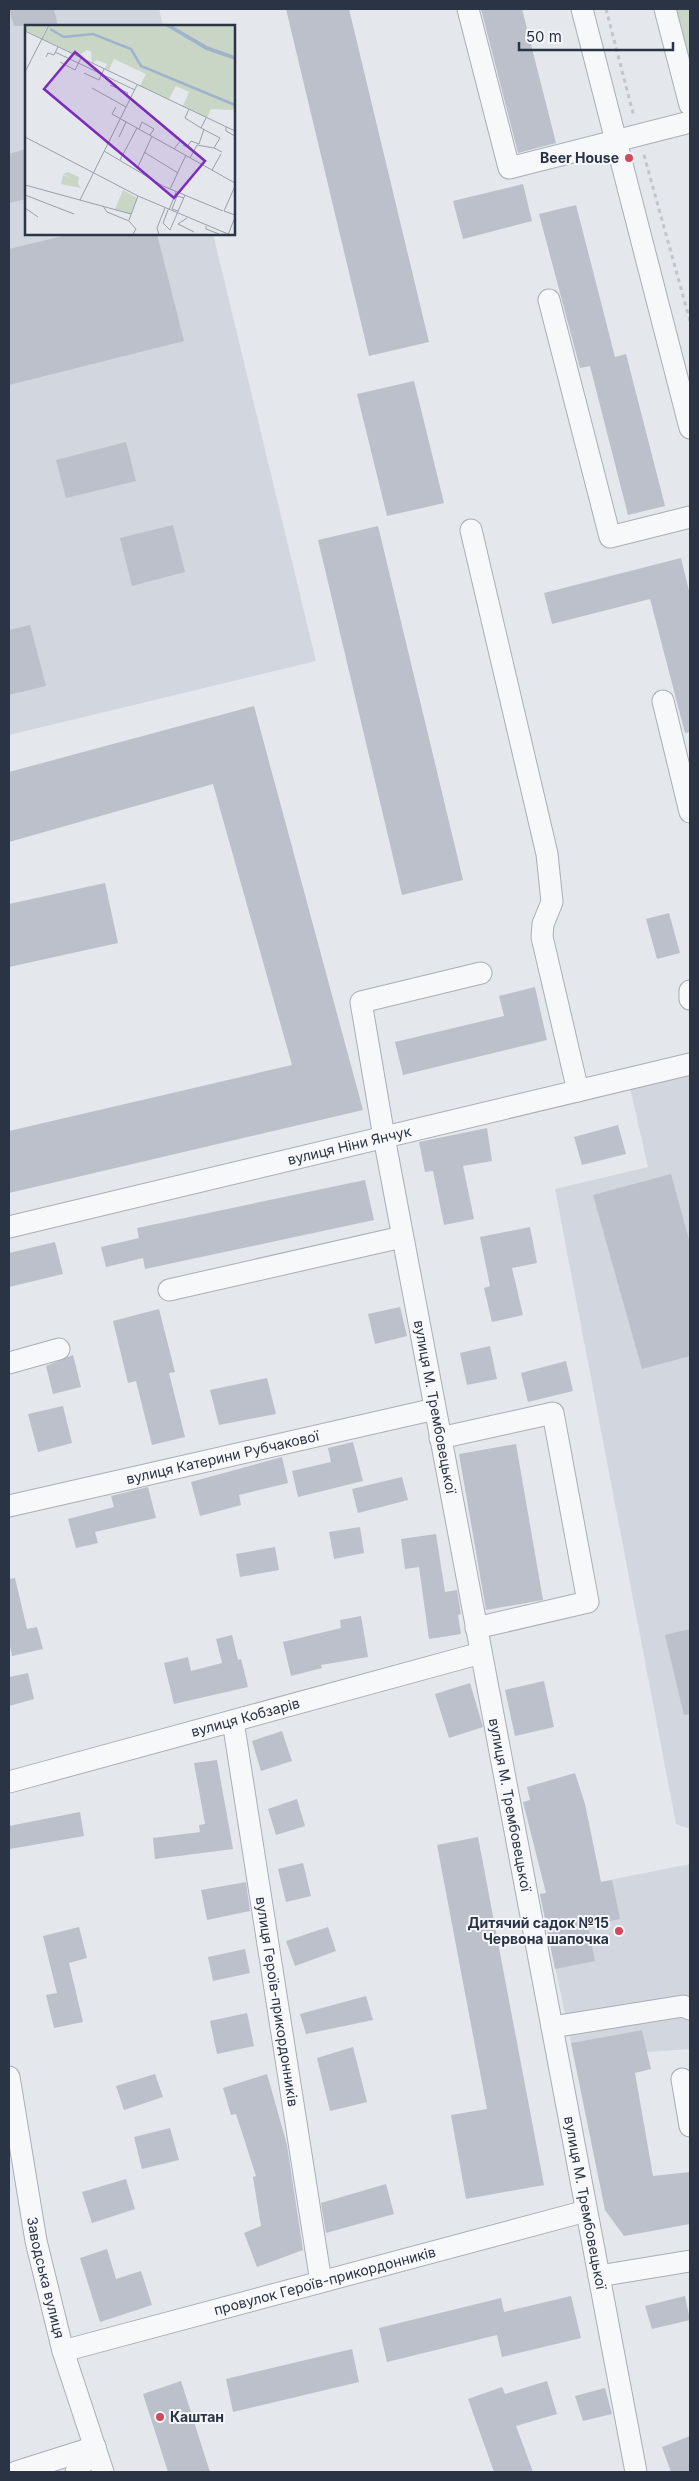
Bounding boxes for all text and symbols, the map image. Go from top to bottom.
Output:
scale bar [519,20,673,52]
inset map [25,25,235,235]
text: 50 m [526,27,562,46]
place label: Beer House [540,149,619,166]
marker: Beer House [623,152,635,164]
street label: вулиця Ніни Янчук [286,1122,413,1168]
street label: вулиця М. Трембовецької [411,1319,460,1495]
street label: вулиця Катерини Рубчакової [124,1427,321,1487]
street label: вулиця Кобзарів [189,1694,301,1740]
street label: вулиця М. Трембовецької [486,1717,535,1893]
street label: вулиця Героїв-прикордонників [253,1895,302,2108]
place label: Дитячий садок №15 Червона шапочка [467,1914,609,1947]
marker: Дитячий садок №15 Червона шапочка [613,1925,625,1937]
street label: вулиця М. Трембовецької [561,2115,610,2291]
street label: Заводська вулиця [24,2215,69,2340]
street label: провулок Героїв-прикордонників [212,2243,438,2318]
place label: Каштан [170,2408,224,2425]
marker: Каштан [154,2411,166,2423]

